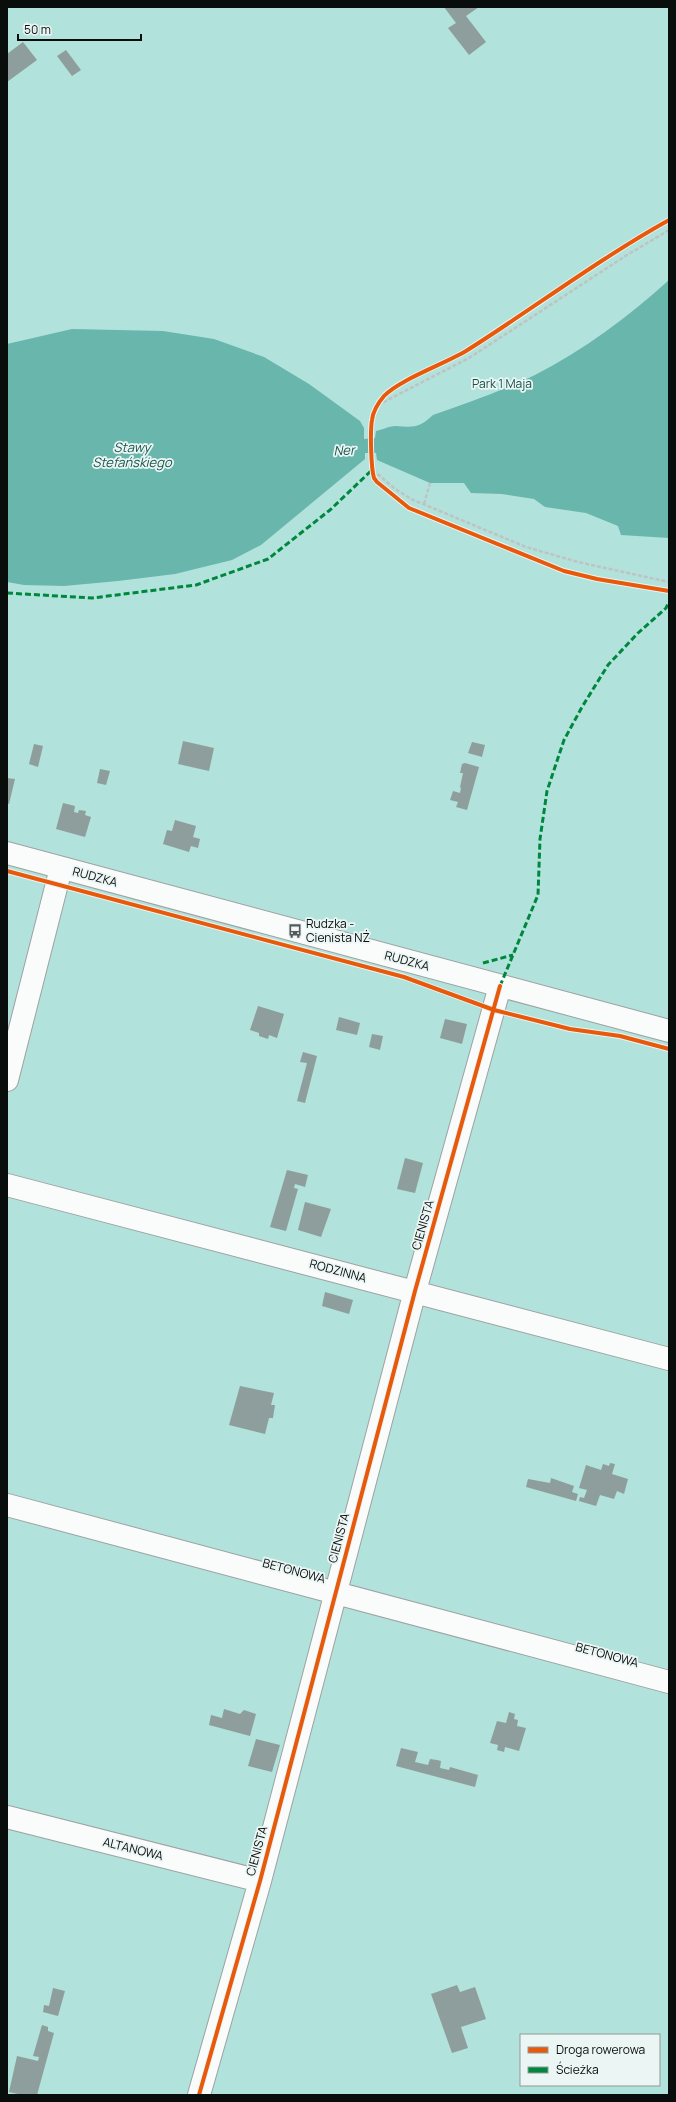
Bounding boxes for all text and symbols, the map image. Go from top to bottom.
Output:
scale bar [18,16,141,42]
text: 50 m [24,21,51,38]
park label: Park 1 Maja [472,375,532,392]
water label: Stawy Stefańskiego [92,438,173,471]
water label: Ner [333,440,357,460]
street label: RUDZKA [71,862,120,891]
place label: Rudzka - Cienista NŻ [306,915,370,946]
bus stop icon: Rudzka - Cienista NŻ [287,923,303,939]
street label: RUDZKA [383,946,432,975]
street label: CIENISTA [407,1198,438,1252]
street label: RODZINNA [308,1255,369,1286]
street label: CIENISTA [324,1511,353,1565]
street label: BETONOWA [261,1554,328,1587]
street label: BETONOWA [574,1638,641,1671]
street label: CIENISTA [242,1824,271,1878]
street label: ALTANOWA [101,1833,165,1864]
legend [520,2034,660,2086]
text: Droga rowerowa [556,2041,645,2058]
text: Ścieżka [556,2061,599,2078]

